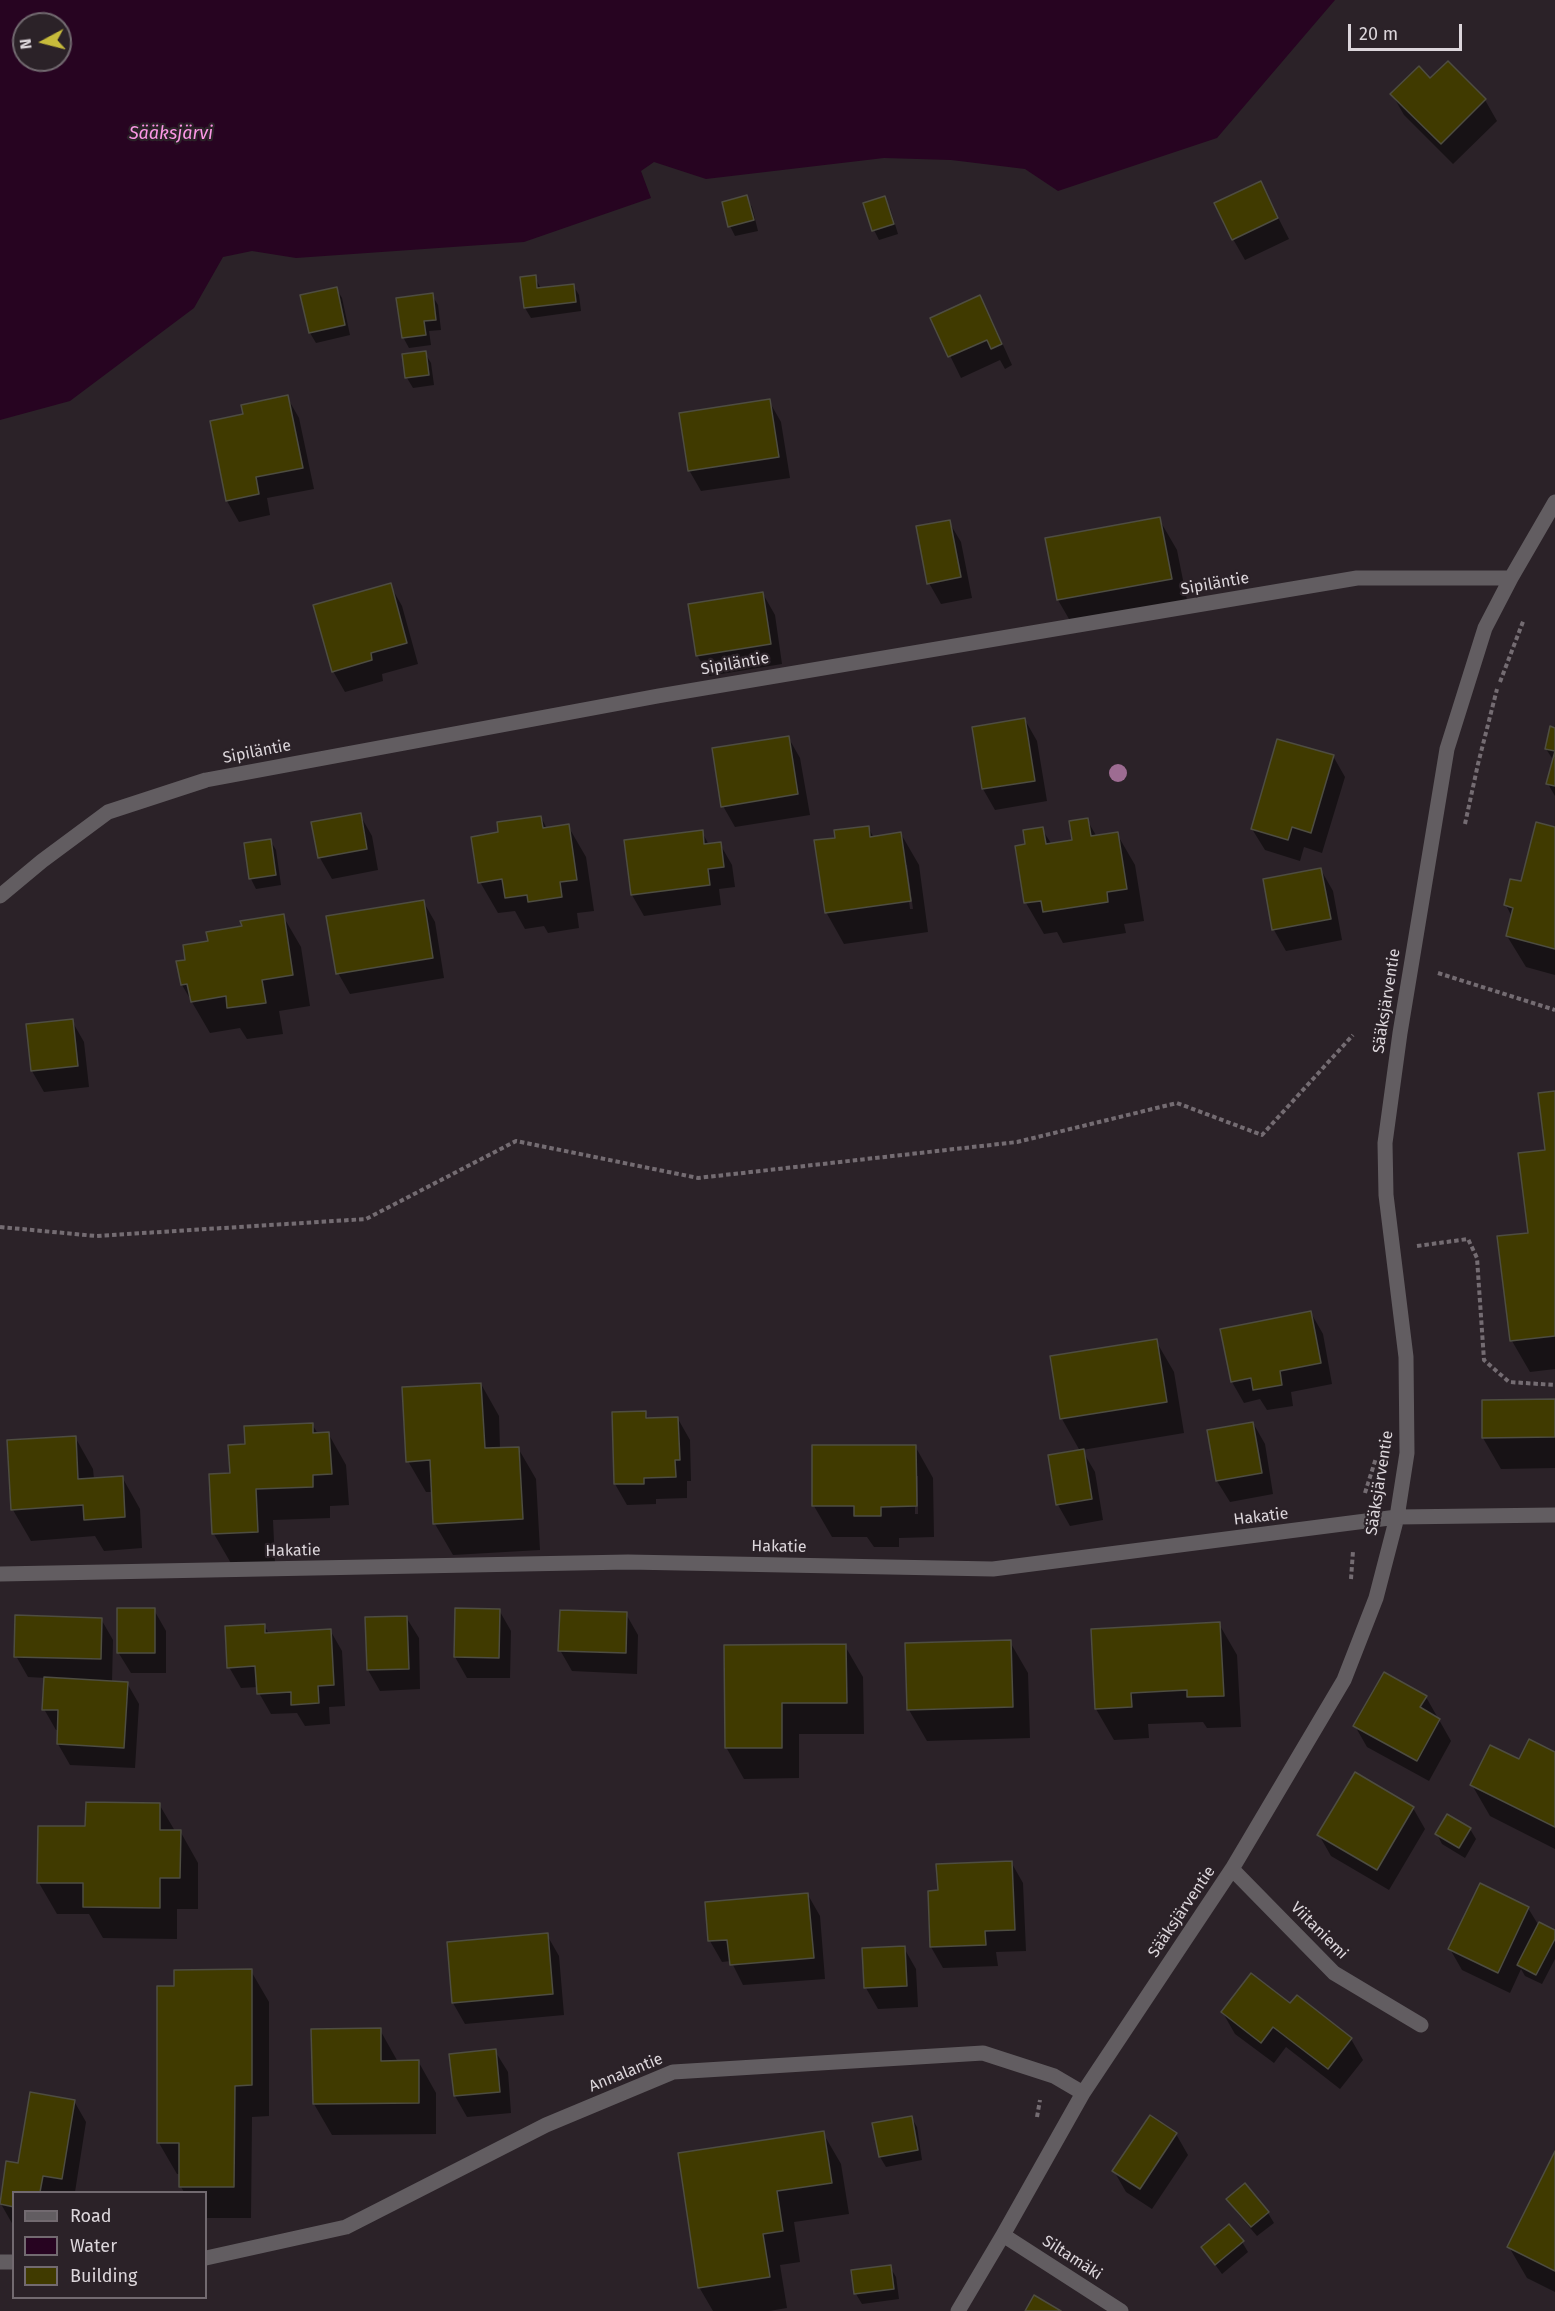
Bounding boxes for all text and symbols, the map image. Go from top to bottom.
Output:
north arrow [12,12,72,72]
scale bar [1351,12,1465,50]
text: 20 m [1359,23,1398,45]
text: N [16,38,36,50]
water label: Sääksjärvi [129,123,213,145]
street label: Sipiläntie [1179,569,1251,599]
street label: Sipiläntie [699,649,771,679]
street label: Sipiläntie [221,736,293,768]
street label: Sääksjärventie [1369,947,1405,1055]
street label: Sääksjärventie [1362,1429,1398,1537]
street label: Hakatie [1232,1504,1290,1530]
street label: Hakatie [751,1537,807,1557]
street label: Hakatie [265,1541,321,1561]
street label: Sääksjärventie [1144,1863,1220,1961]
street label: Viitaniemi [1286,1898,1352,1964]
street label: Annalantie [586,2049,666,2097]
legend [12,2191,207,2299]
text: Road [70,2205,112,2227]
street label: Siltamäki [1039,2232,1105,2284]
text: Water [70,2235,117,2257]
text: Building [70,2265,137,2287]

